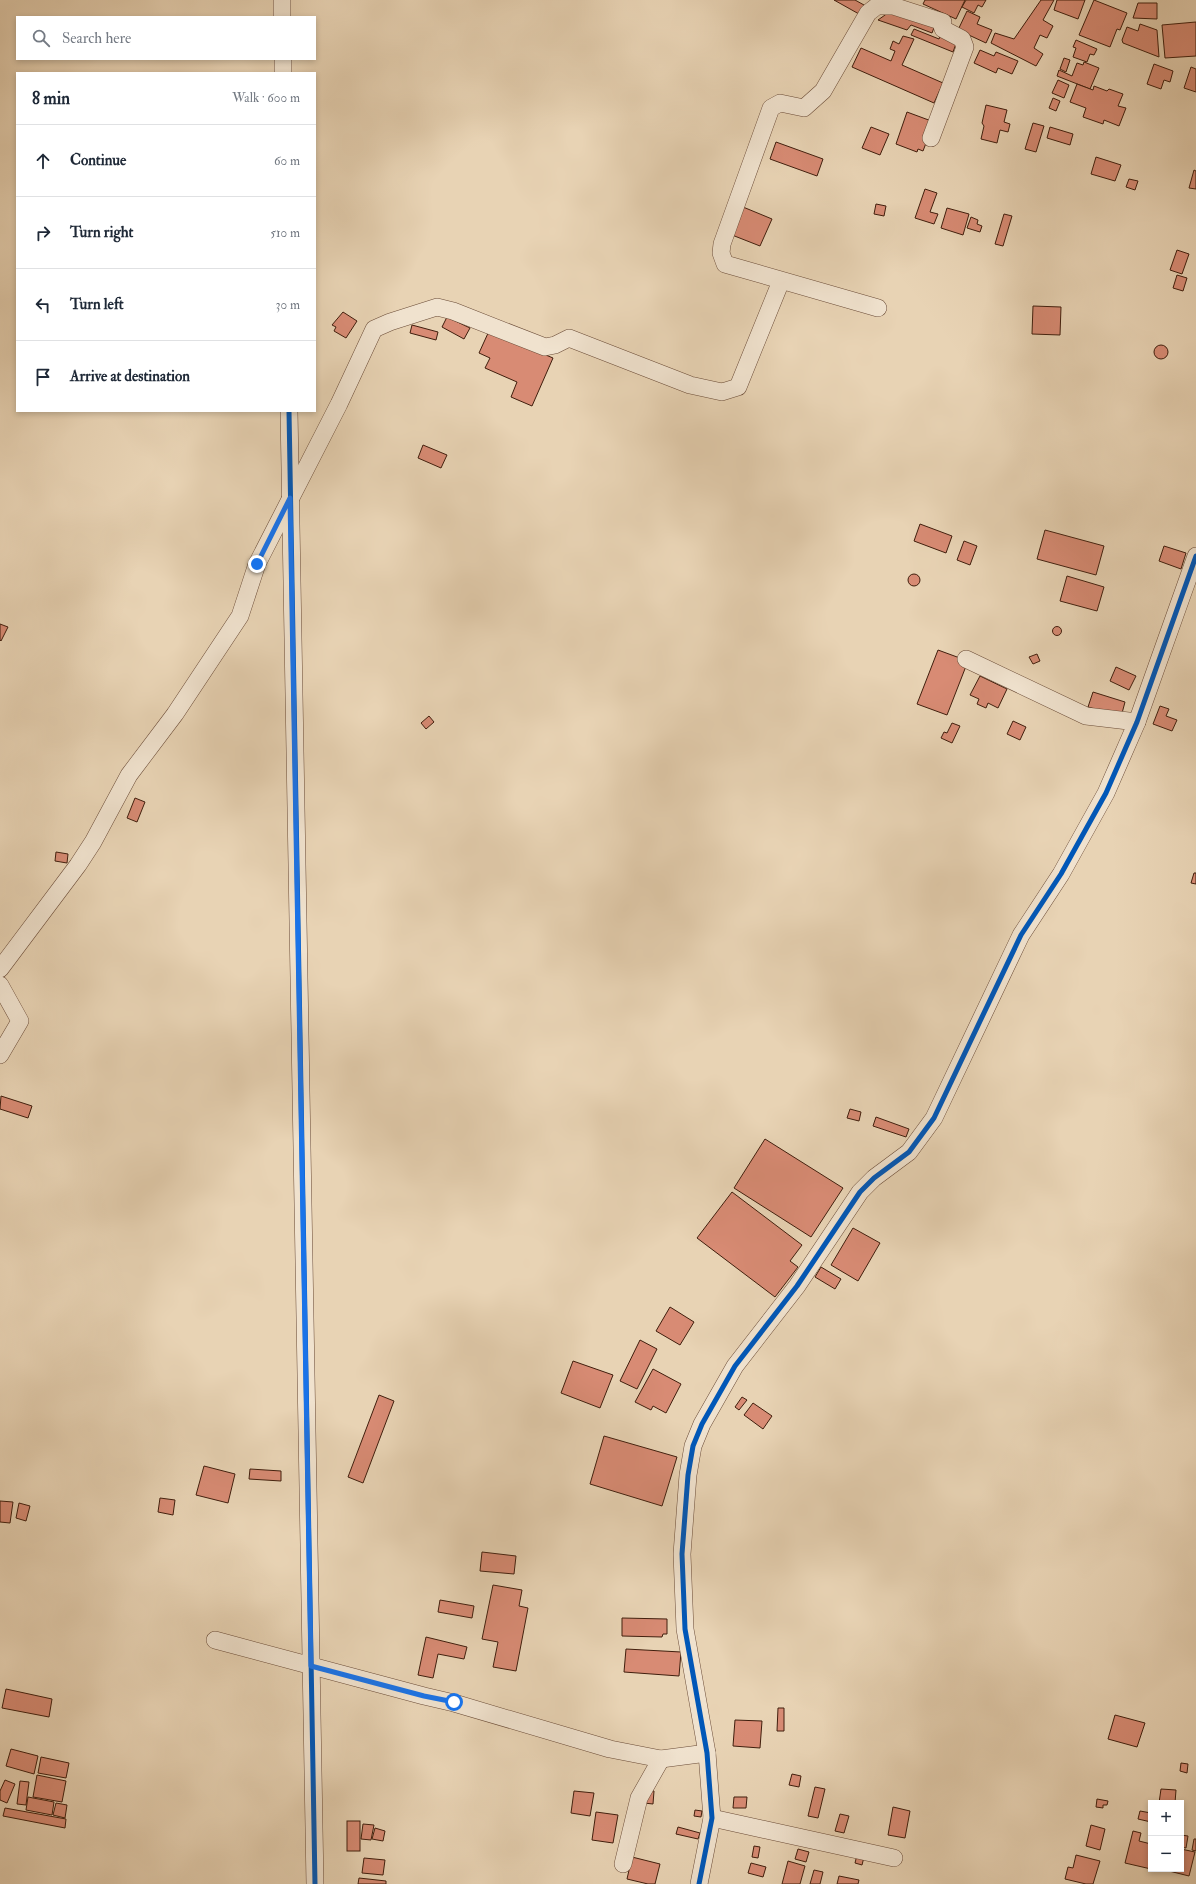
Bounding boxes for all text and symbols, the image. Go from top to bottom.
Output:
search box [16,16,316,60]
icon: search [30,27,52,49]
text: Search here [62,29,131,48]
text: 8 min [32,88,70,109]
text: Walk · 600 m [232,90,300,106]
icon: ahead [32,150,54,172]
text: Continue [70,151,126,170]
text: 60 m [274,153,300,169]
icon: right [32,222,54,244]
text: Turn right [70,223,133,242]
text: 510 m [270,225,300,241]
icon: left [32,294,54,316]
text: Turn left [70,295,124,314]
text: 30 m [276,297,300,313]
icon: arrive [32,366,54,388]
text: Arrive at destination [70,367,190,386]
route end [248,555,266,573]
route start [445,1693,463,1711]
map controls [1148,1800,1184,1872]
button: + [1148,1800,1184,1836]
button: − [1148,1836,1184,1872]

